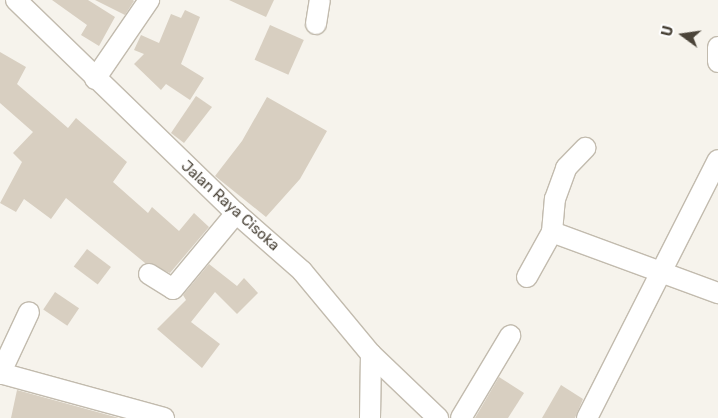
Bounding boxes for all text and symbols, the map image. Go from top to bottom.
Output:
north arrow [658,10,708,60]
text: U [658,24,677,38]
street label: Jalan Raya Cisoka [177,157,283,255]

